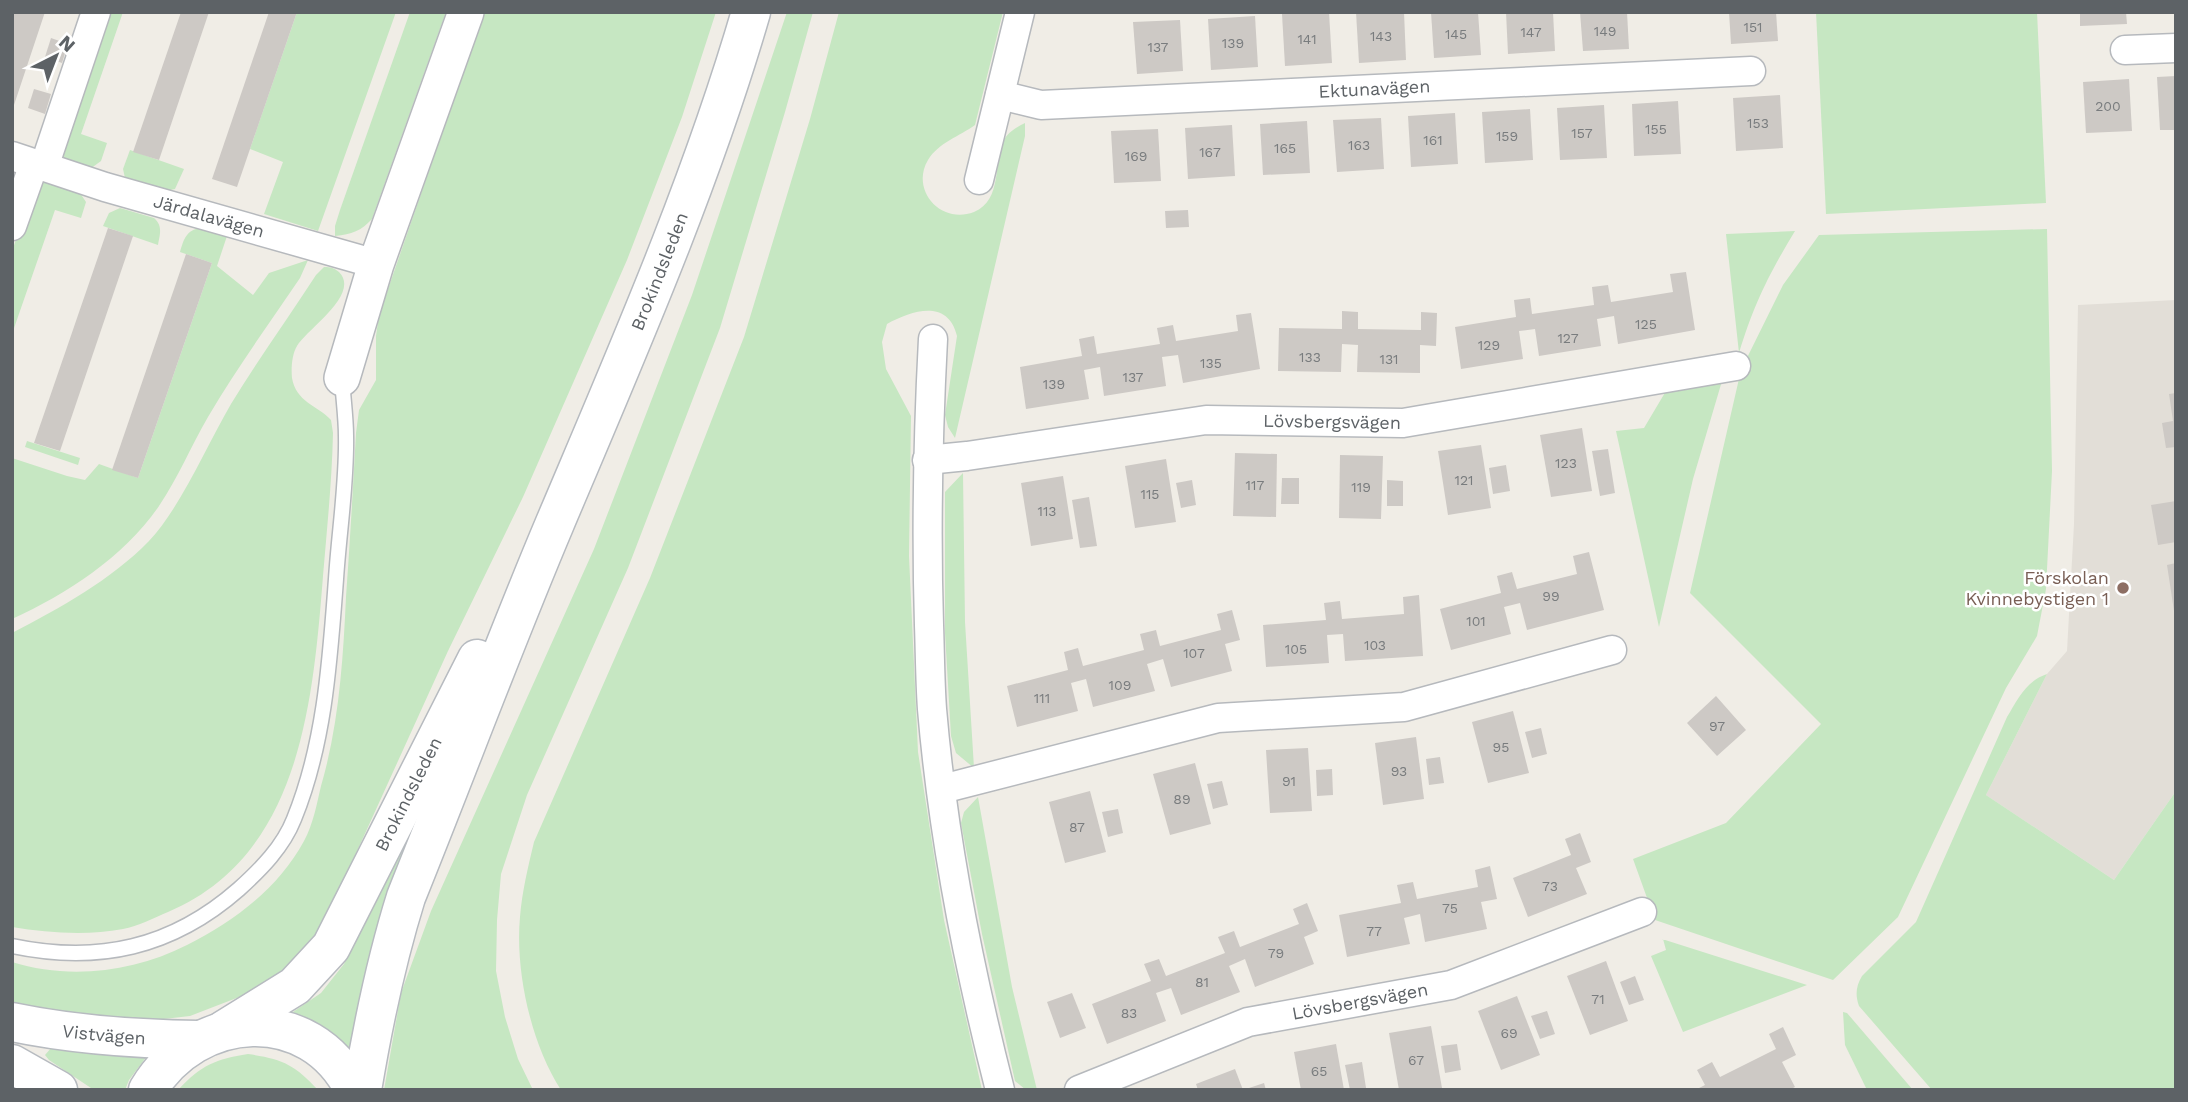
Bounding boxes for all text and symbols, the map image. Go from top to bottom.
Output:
house number: 151 [1743,19,1763,35]
north arrow [21,21,91,91]
house number: 149 [1594,23,1616,39]
house number: 147 [1520,24,1542,40]
house number: 145 [1445,26,1467,42]
house number: 143 [1370,28,1392,44]
text: N [54,30,80,57]
house number: 141 [1297,31,1317,47]
house number: 139 [1222,35,1244,51]
house number: 137 [1148,39,1169,55]
street label: Ektunavägen [1318,75,1431,102]
house number: 200 [2095,98,2121,114]
house number: 153 [1747,115,1769,131]
house number: 155 [1645,121,1667,137]
house number: 157 [1571,125,1593,141]
house number: 159 [1496,128,1518,144]
house number: 161 [1423,132,1443,148]
house number: 163 [1348,137,1370,153]
house number: 165 [1274,140,1296,156]
house number: 167 [1199,144,1221,160]
house number: 169 [1125,148,1147,164]
street label: Järdalavägen [151,190,267,242]
street label: Brokindsleden [626,209,692,334]
house number: 125 [1635,316,1657,332]
house number: 127 [1557,330,1579,346]
house number: 129 [1478,337,1500,353]
house number: 133 [1299,349,1321,365]
house number: 131 [1379,351,1399,367]
house number: 135 [1200,355,1222,371]
house number: 137 [1123,369,1144,385]
house number: 139 [1043,376,1065,392]
street label: Lövsbergsvägen [1263,410,1401,433]
house number: 123 [1555,455,1577,471]
house number: 121 [1454,472,1474,488]
house number: 117 [1246,477,1265,493]
house number: 119 [1351,479,1371,495]
house number: 115 [1140,486,1160,502]
house number: 113 [1037,503,1057,519]
place label: Förskolan Kvinnebystigen 1 [1965,567,2109,609]
marker: Förskolan Kvinnebystigen 1 [2115,580,2131,596]
house number: 99 [1542,588,1560,604]
house number: 101 [1466,613,1486,629]
house number: 103 [1364,637,1386,653]
house number: 105 [1285,641,1307,657]
house number: 107 [1183,645,1205,661]
house number: 109 [1109,677,1131,693]
house number: 111 [1034,690,1050,706]
house number: 97 [1709,718,1725,734]
street label: Brokindsleden [370,733,446,855]
house number: 95 [1493,739,1509,755]
house number: 93 [1391,763,1407,779]
house number: 91 [1282,773,1296,789]
house number: 89 [1173,791,1191,807]
house number: 87 [1069,819,1085,835]
house number: 73 [1542,878,1558,894]
house number: 75 [1442,900,1458,916]
house number: 77 [1366,923,1382,939]
house number: 79 [1268,945,1284,961]
house number: 81 [1195,974,1209,990]
street label: Lövsbergsvägen [1290,978,1430,1024]
house number: 71 [1591,991,1605,1007]
house number: 83 [1121,1005,1137,1021]
street label: Vistvägen [61,1020,146,1048]
house number: 69 [1500,1025,1518,1041]
house number: 67 [1408,1052,1424,1068]
house number: 65 [1311,1063,1327,1079]

